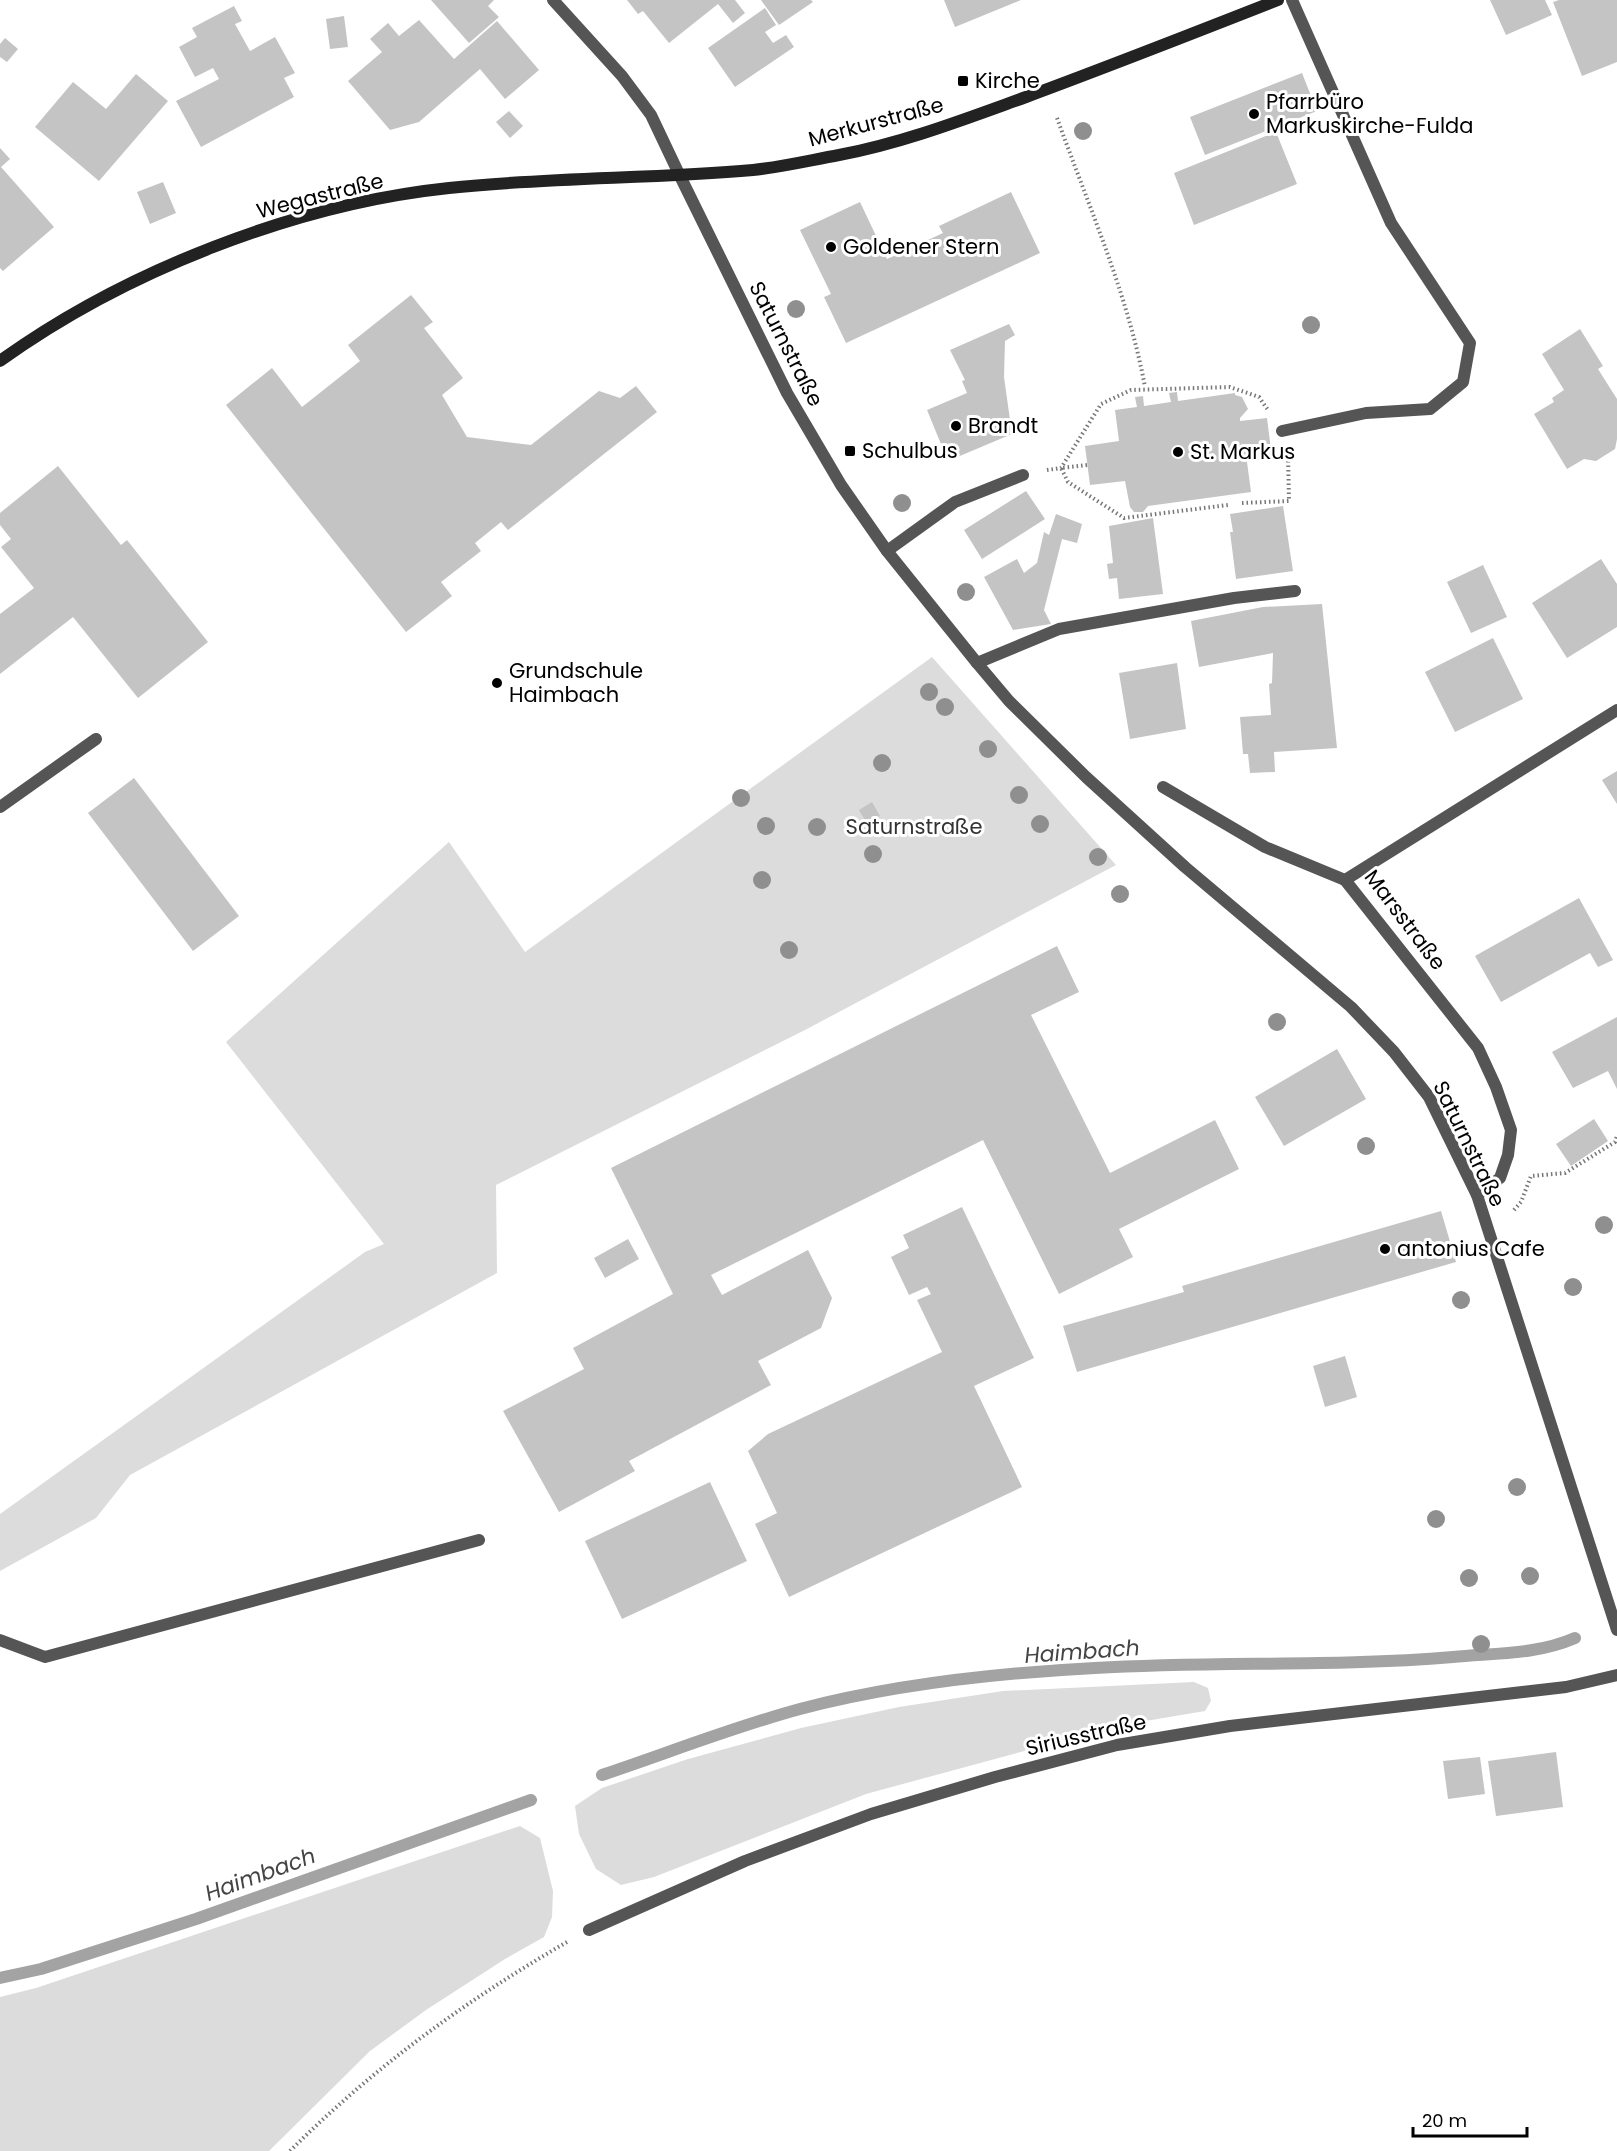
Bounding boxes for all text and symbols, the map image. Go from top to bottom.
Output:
place label: Kirche [975,66,1040,95]
marker: Kirche [956,74,970,88]
place label: Pfarrbüro Markuskirche-Fulda [1266,87,1474,140]
street label: Merkurstraße [805,90,947,154]
marker: Pfarrbüro Markuskirche-Fulda [1247,107,1261,121]
street label: Wegastraße [253,166,386,225]
place label: Goldener Stern [843,232,999,261]
marker: Goldener Stern [824,240,838,254]
street label: Saturnstraße [742,276,830,411]
place label: Brandt [968,411,1038,440]
marker: Brandt [949,419,963,433]
place label: Schulbus [862,436,958,465]
place label: St. Markus [1190,437,1295,466]
marker: Schulbus [843,444,857,458]
marker: St. Markus [1171,445,1185,459]
place label: Grundschule Haimbach [509,656,643,709]
marker: Grundschule Haimbach [490,676,504,690]
park label: Saturnstraße [846,812,982,841]
street label: Marsstraße [1358,863,1453,976]
street label: Saturnstraße [1426,1076,1512,1212]
place label: antonius Cafe [1397,1234,1545,1263]
marker: antonius Cafe [1378,1242,1392,1256]
water label: Haimbach [1023,1632,1141,1671]
street label: Siriusstraße [1023,1707,1149,1762]
water label: Haimbach [201,1840,320,1909]
scale bar [1413,2100,1527,2138]
text: 20 m [1422,2108,1467,2133]

